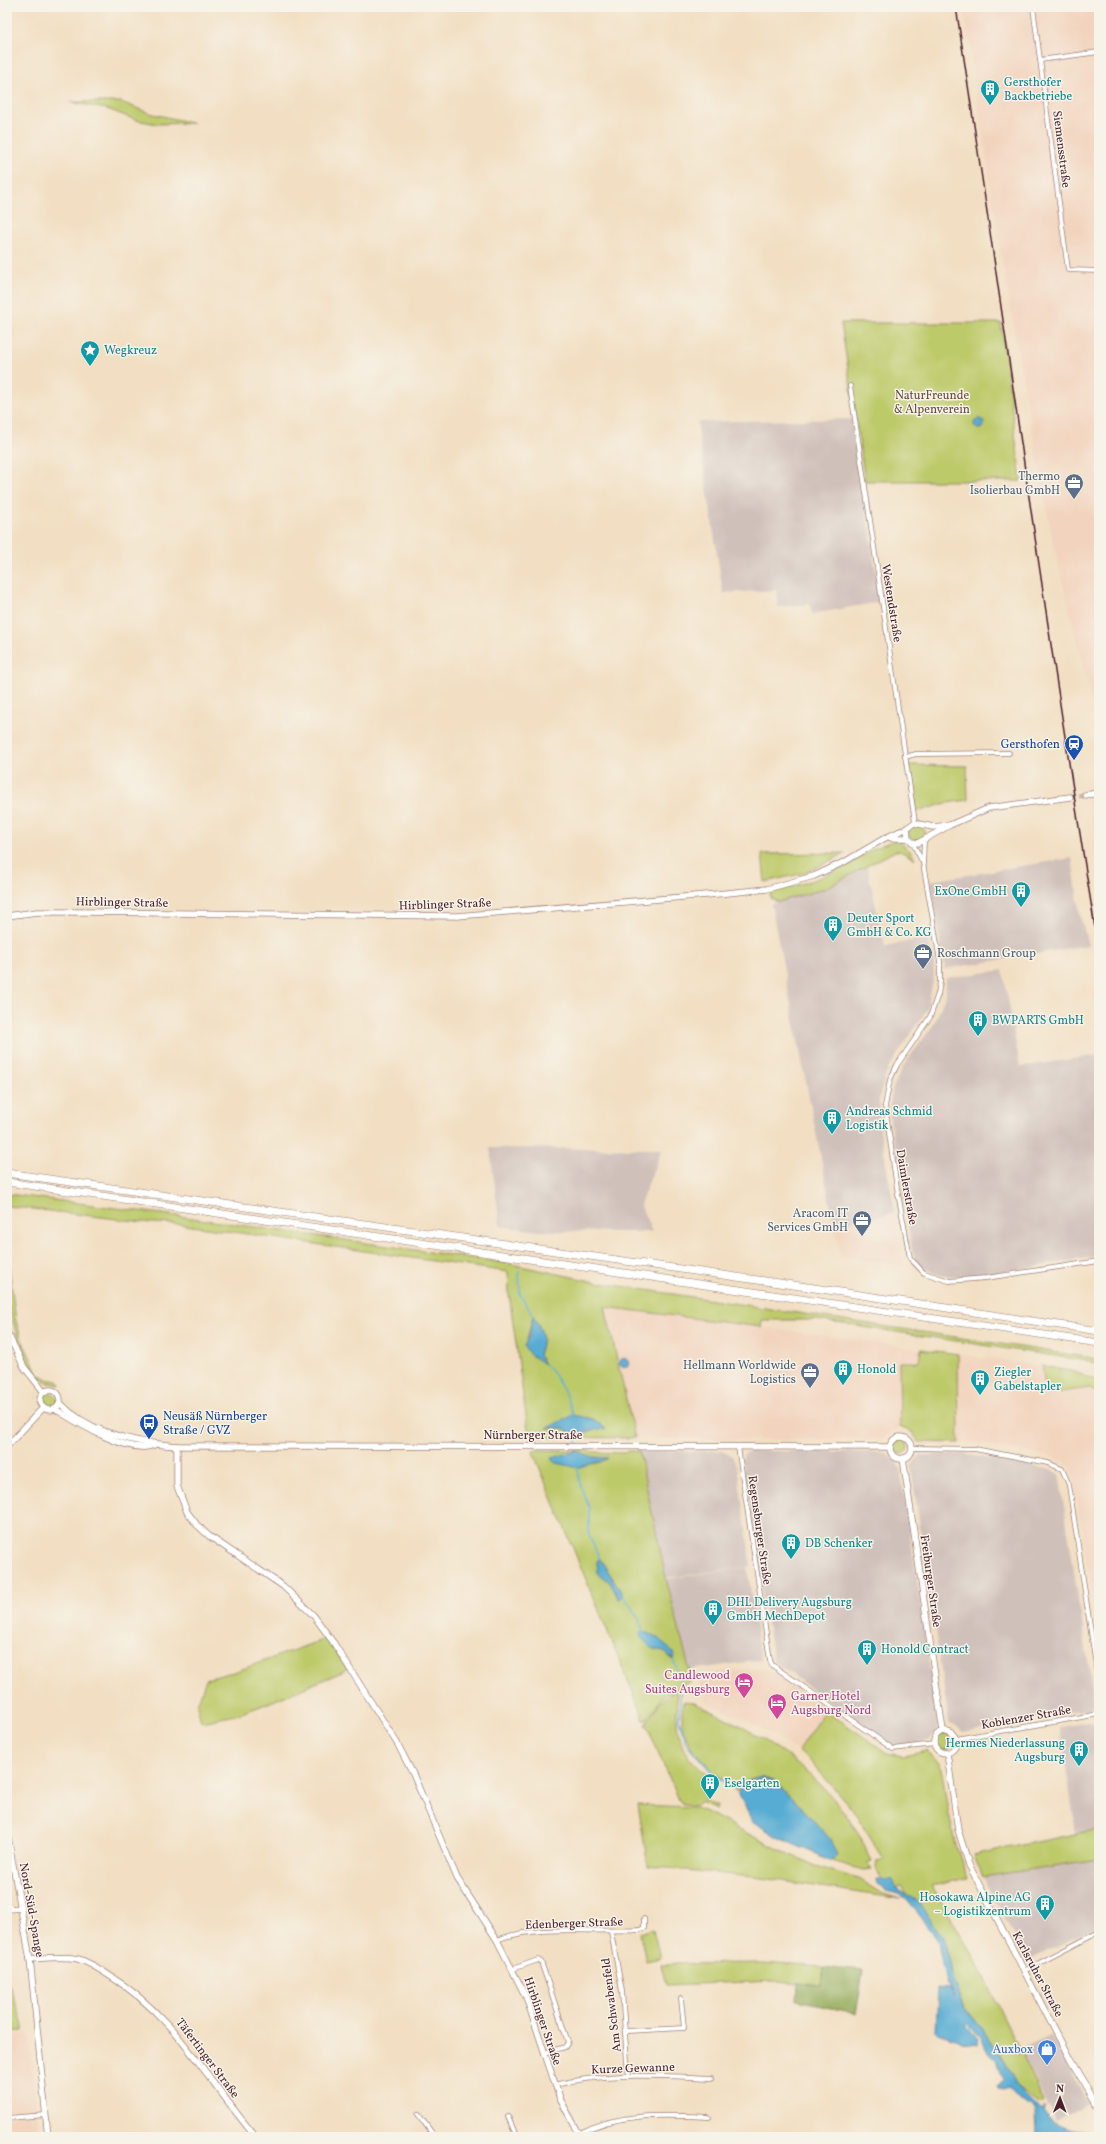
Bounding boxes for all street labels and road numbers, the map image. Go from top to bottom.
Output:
street label: Siemensstraße [1048,110,1074,189]
street label: Westendstraße [877,563,905,644]
street label: Hirblinger Straße [76,894,169,912]
street label: Hirblinger Straße [399,895,492,915]
street label: Daimlerstraße [891,1148,921,1227]
street label: Nürnberger Straße [483,1428,583,1444]
street label: Regensburger Straße [743,1475,775,1586]
street label: Freiburger Straße [916,1534,944,1629]
street label: Koblenzer Straße [980,1702,1072,1734]
street label: Nord-Süd-Spange [15,1862,47,1959]
street label: Edenberger Straße [525,1914,624,1934]
street label: Karlsruher Straße [1008,1929,1067,2020]
street label: Am Schwabenfeld [598,1957,626,2053]
street label: Hirblinger Straße [519,1975,565,2068]
street label: Täfertinger Straße [172,2015,243,2102]
street label: Kurze Gewanne [591,2060,675,2078]

